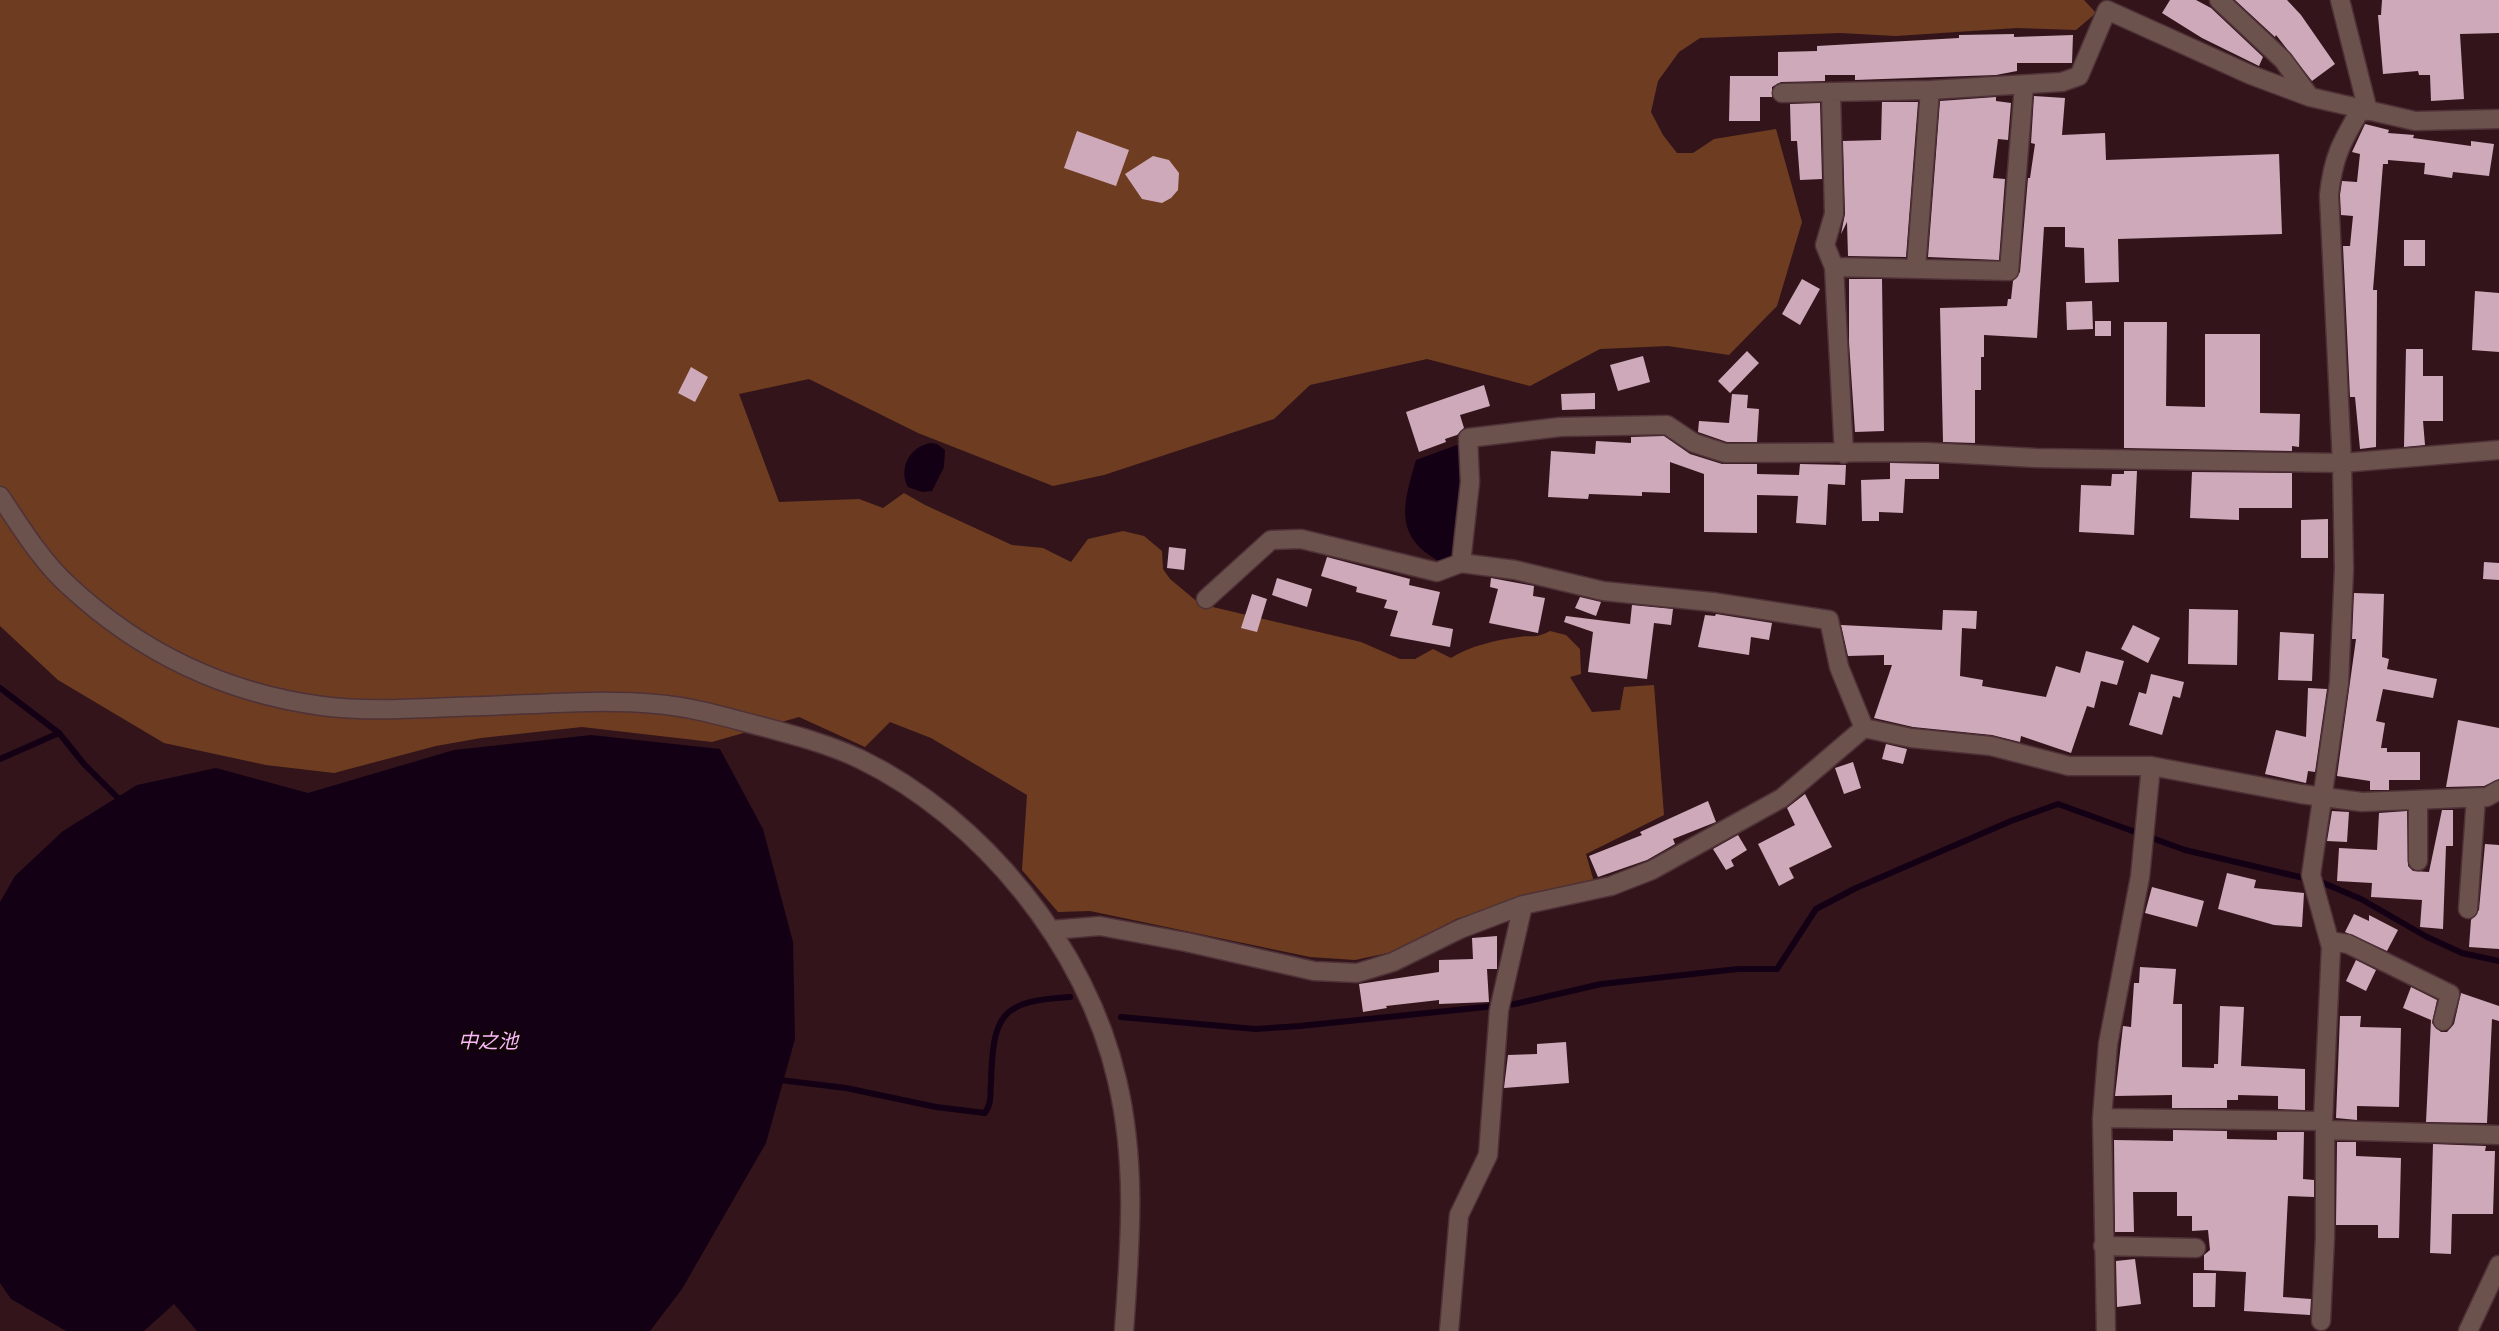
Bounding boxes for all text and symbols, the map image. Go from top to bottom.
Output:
water label: 中之池 [458,1030,518,1054]

